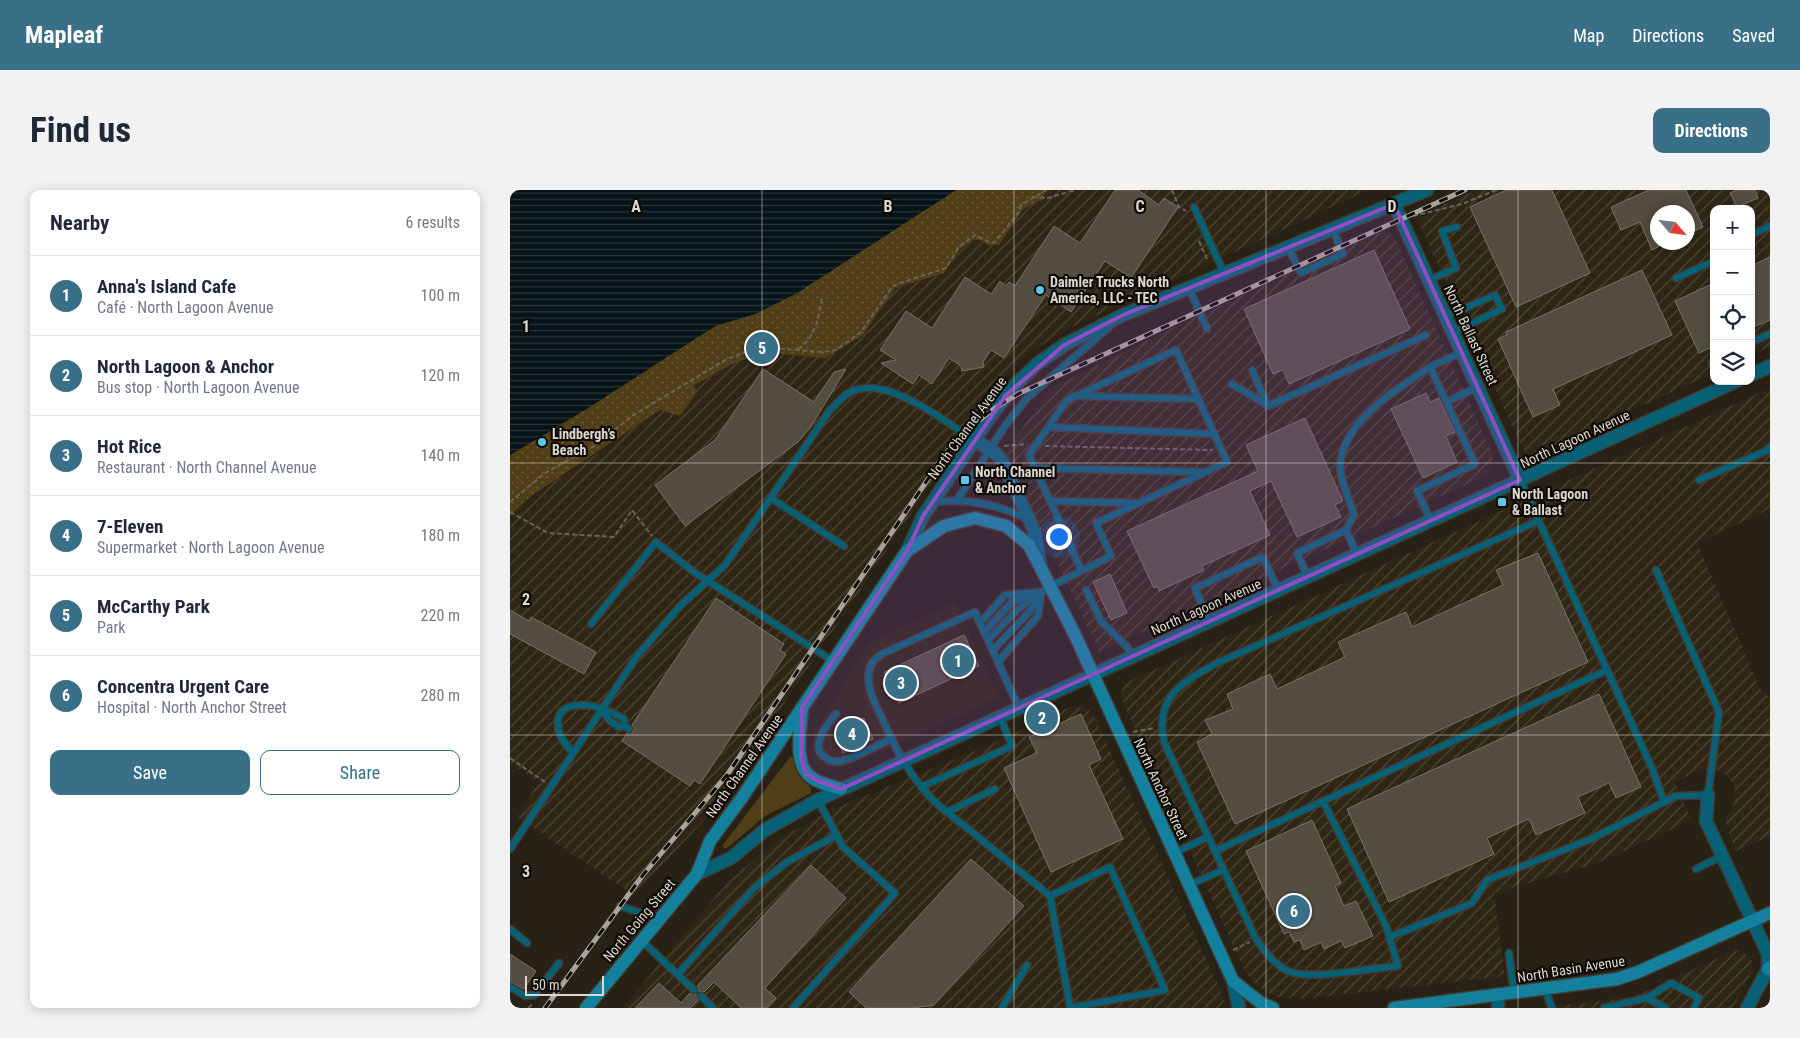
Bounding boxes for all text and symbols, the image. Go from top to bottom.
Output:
text: Mapleaf [25,21,103,49]
text: Map [1573,25,1604,46]
text: Directions [1632,25,1704,46]
text: Saved [1732,25,1775,46]
button: Directions [1653,108,1770,153]
text: Find us [30,110,131,151]
text: A [631,197,641,216]
text: B [884,197,893,216]
text: C [1135,197,1145,216]
text: D [1387,197,1397,216]
north arrow [1650,205,1695,250]
map controls [1710,205,1755,385]
button: + [1710,205,1755,250]
text: Nearby [50,211,109,235]
text: 6 results [405,213,460,232]
button: − [1710,250,1755,295]
place label: Daimler Trucks North America, LLC - TEC [1050,274,1169,306]
text: Anna's Island Cafe [97,275,236,298]
street label: North Ballast Street [1441,282,1501,388]
marker: Daimler Trucks North America, LLC - TEC [1034,284,1046,296]
text: 1 [62,286,70,305]
text: 100 m [421,286,460,305]
button: locate [1710,295,1755,340]
text: Café · North Lagoon Avenue [97,298,273,317]
text: 1 [522,317,530,336]
pin: 5 [746,329,778,367]
button: layers [1710,340,1755,385]
text: North Lagoon & Anchor [97,355,274,378]
text: 2 [62,366,70,385]
text: 120 m [421,366,460,385]
street label: North Channel Avenue [924,373,1010,482]
text: Bus stop · North Lagoon Avenue [97,378,300,397]
street label: North Lagoon Avenue [1518,406,1633,471]
place label: Lindbergh’s Beach [552,426,615,458]
text: Hot Rice [97,435,161,458]
marker: Lindbergh’s Beach [536,436,548,448]
text: 3 [62,446,70,465]
text: 140 m [421,446,460,465]
text: Restaurant · North Channel Avenue [97,458,317,477]
place label: North Channel & Anchor [975,464,1055,496]
marker: North Channel & Anchor [959,474,971,486]
place label: North Lagoon & Ballast [1512,486,1588,518]
marker: North Lagoon & Ballast [1496,496,1508,508]
text: 7-Eleven [97,515,163,538]
your location [1046,524,1072,550]
text: 4 [62,526,70,545]
text: 180 m [421,526,460,545]
text: Supermarket · North Lagoon Avenue [97,538,324,557]
street label: North Lagoon Avenue [1148,575,1264,639]
text: 2 [522,590,530,609]
text: McCarthy Park [97,595,210,618]
text: 5 [62,606,70,625]
text: 220 m [421,606,460,625]
text: Park [97,618,126,637]
pin: 1 [942,642,974,680]
pin: 3 [885,664,917,702]
text: Concentra Urgent Care [97,675,269,698]
text: 6 [62,686,70,705]
text: 280 m [421,686,460,705]
text: Hospital · North Anchor Street [97,698,287,717]
pin: 2 [1026,699,1058,737]
street label: North Channel Avenue [702,711,786,821]
pin: 4 [836,715,868,753]
street label: North Anchor Street [1131,736,1191,842]
button: Save [50,750,250,795]
button: Share [260,750,460,795]
text: 3 [522,862,530,881]
street label: North Going Street [600,876,678,964]
pin: 6 [1278,892,1310,930]
street label: North Basin Avenue [1516,953,1626,985]
scale bar [525,973,604,996]
text: 50 m [532,977,560,993]

